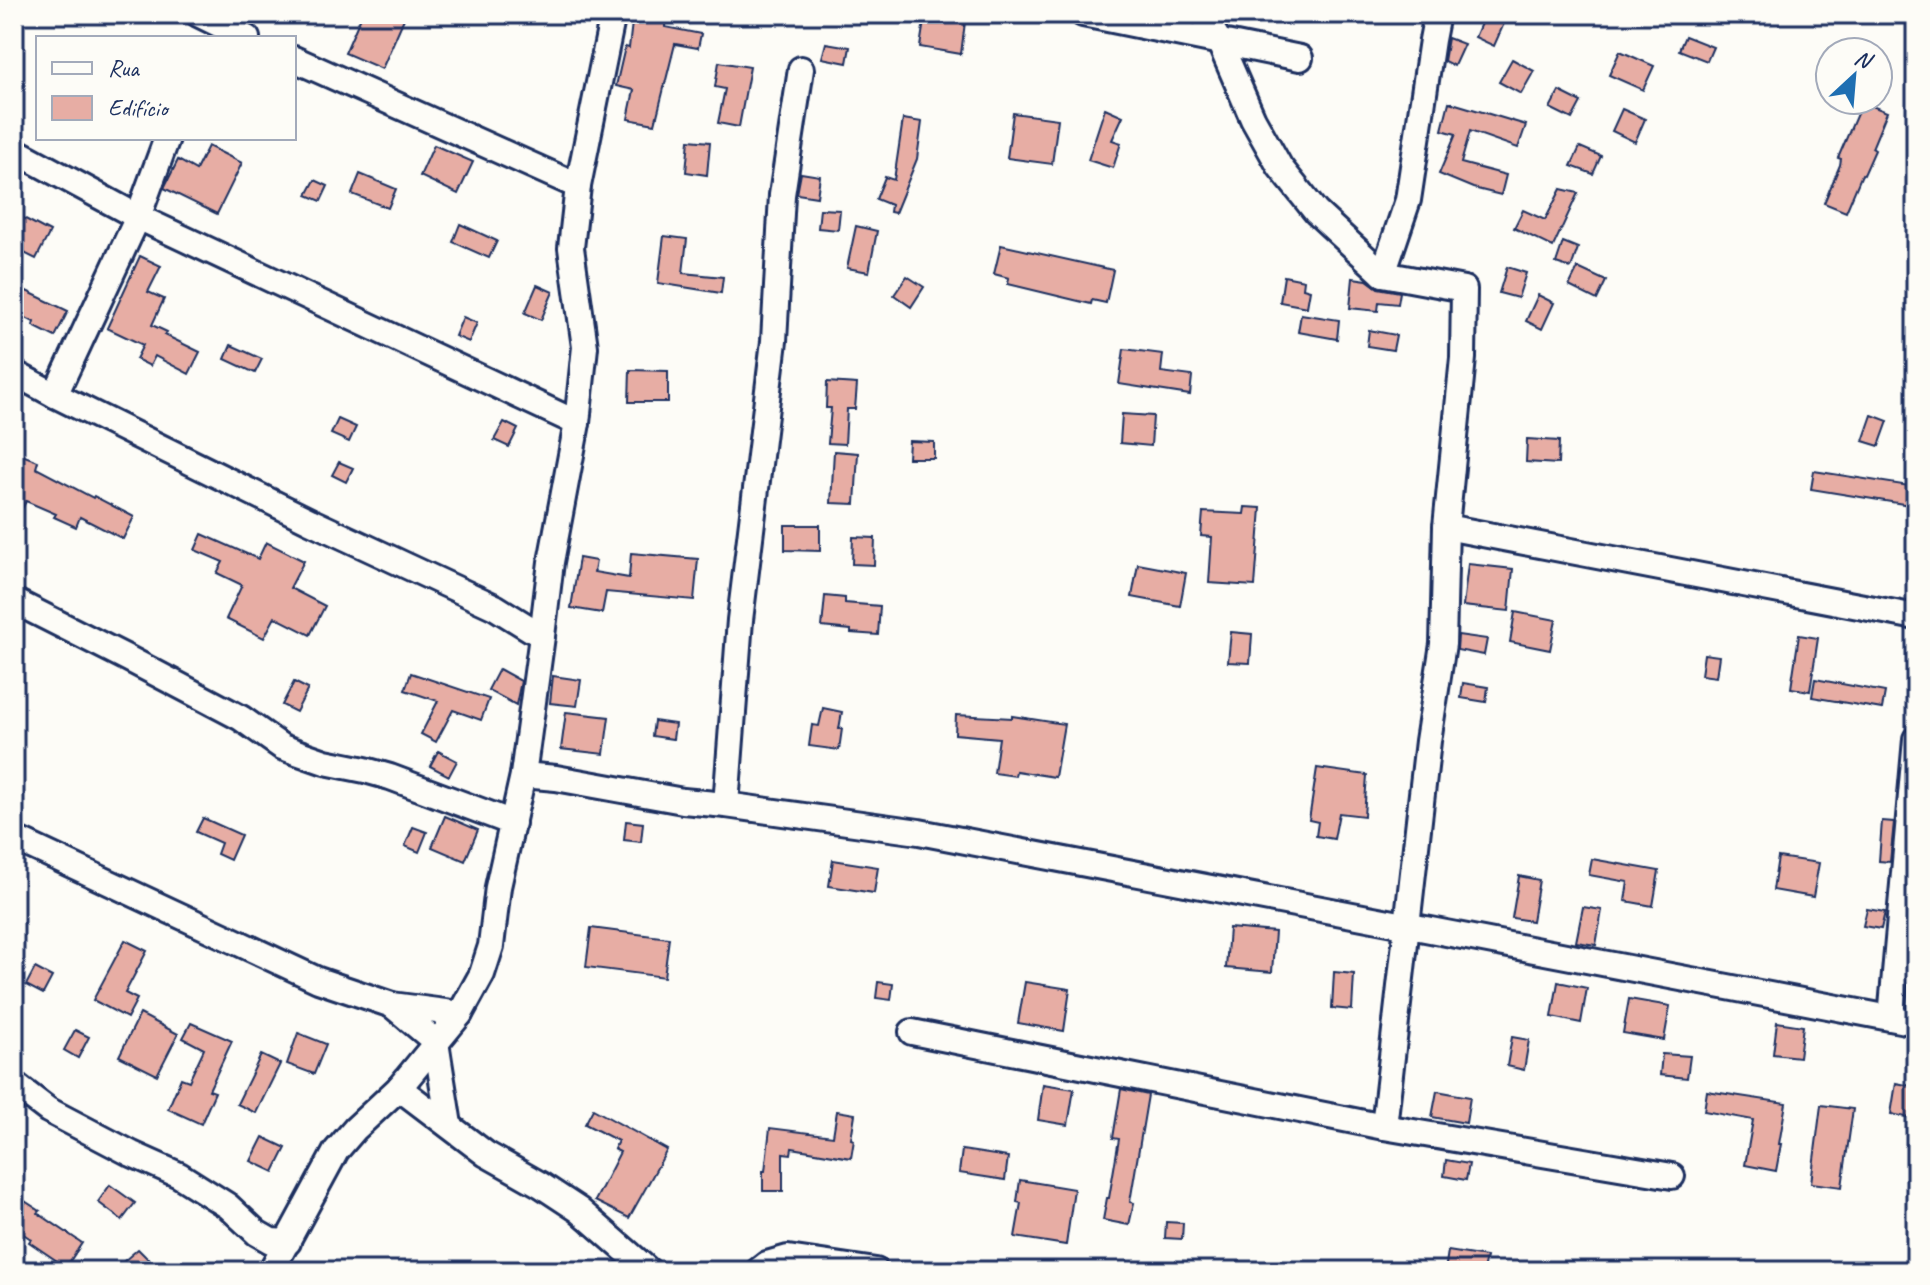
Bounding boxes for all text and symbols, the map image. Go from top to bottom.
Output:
legend [36,36,296,140]
north arrow [1814,36,1894,116]
text: N [1850,43,1878,76]
text: Rua [108,53,140,83]
text: Edifício [108,93,170,123]

